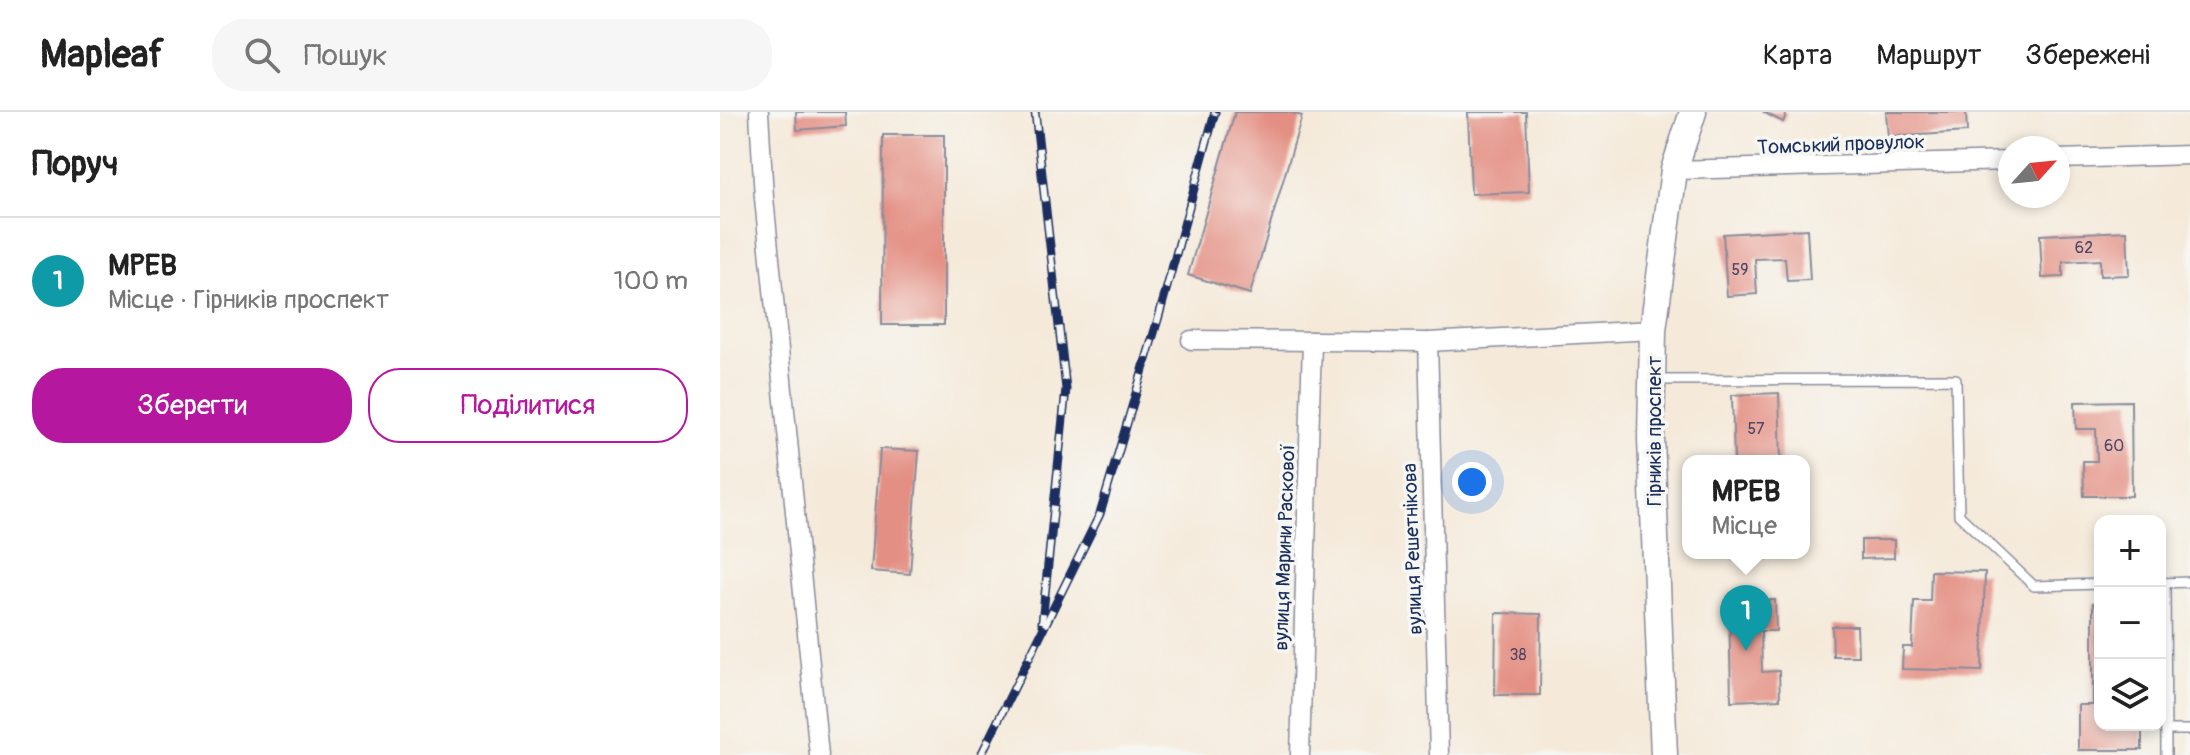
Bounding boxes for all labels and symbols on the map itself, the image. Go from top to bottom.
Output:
street label: Томський провулок [1757,129,1925,160]
north arrow [1998,136,2070,208]
house number: 62 [2075,238,2093,258]
house number: 59 [1732,260,1748,280]
street label: Гірників проспект [1642,356,1667,506]
house number: 57 [1747,419,1765,439]
house number: 60 [2104,436,2124,456]
street label: вулиця Марини Раскової [1268,443,1301,651]
your location [1452,462,1492,502]
street label: вулиця Решетнікова [1397,463,1428,635]
pin: 1 [1720,585,1772,651]
house number: 38 [1510,645,1527,665]

